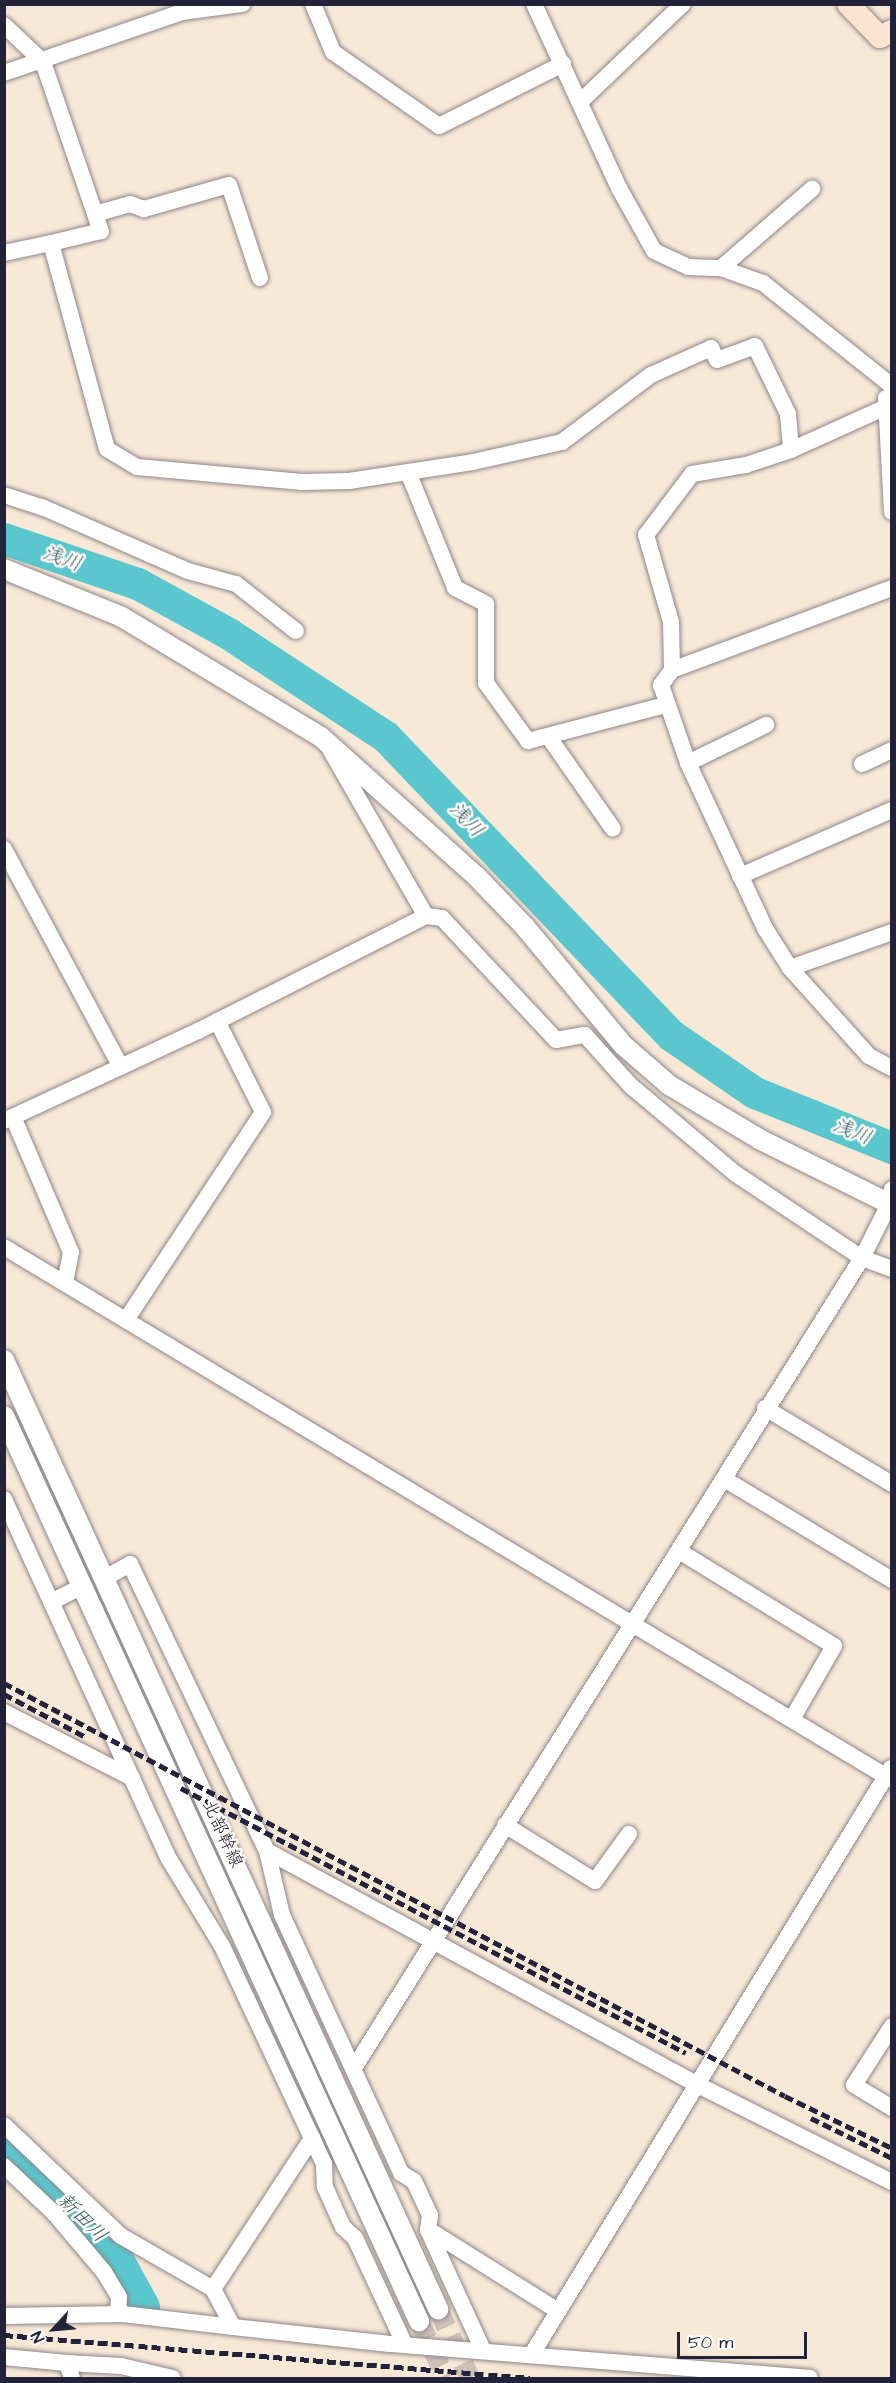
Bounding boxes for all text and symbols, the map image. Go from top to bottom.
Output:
water label: 浅川 [39,541,85,577]
water label: 浅川 [443,797,489,843]
water label: 浅川 [829,1113,875,1151]
street label: 北部幹線 [197,1797,247,1871]
water label: 新田川 [52,2188,112,2248]
north arrow [24,2299,84,2359]
scale bar [680,2320,810,2358]
text: N [26,2328,50,2346]
text: 50 m [688,2330,733,2355]

